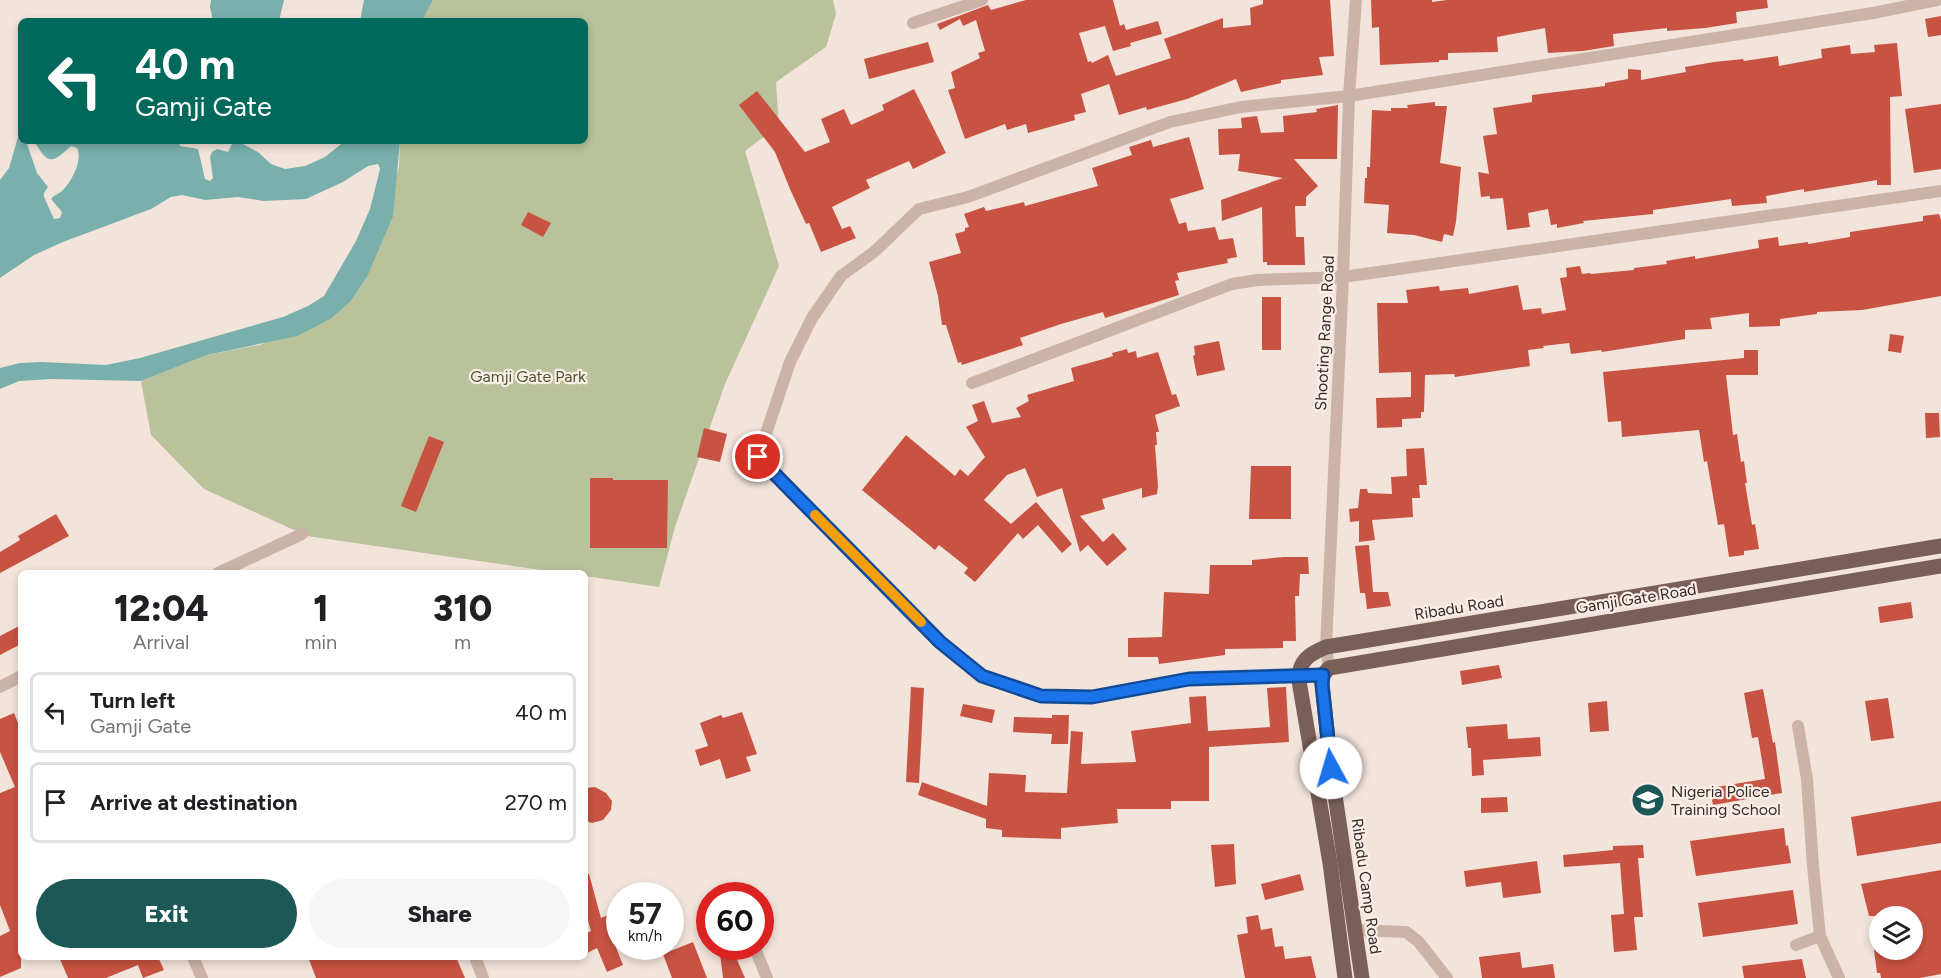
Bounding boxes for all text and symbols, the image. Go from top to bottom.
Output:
text: 40 m [135,39,235,90]
icon: left [36,42,114,120]
text: Gamji Gate [135,90,272,123]
street label: Shooting Range Road [1311,255,1338,411]
park label: Gamji Gate Park [470,367,586,386]
pin [732,431,783,482]
icon: arrive [741,440,774,473]
street label: Gamji Gate Road [1574,580,1698,617]
text: 12:04 [114,587,209,630]
text: 1 [313,587,328,630]
text: 310 [433,587,492,630]
street label: Ribadu Road [1413,591,1505,624]
text: Arrival [133,630,189,654]
text: min [304,630,337,654]
text: m [454,630,471,654]
text: Turn left [90,687,176,714]
icon: left [39,696,72,729]
text: 40 m [515,699,567,726]
text: Gamji Gate [90,714,191,738]
position arrow [1299,736,1363,800]
school or university icon: Nigeria Police Training School [1630,782,1666,818]
place label: Nigeria Police Training School [1671,782,1781,819]
icon: arrive [39,786,72,819]
text: Arrive at destination [90,789,298,816]
text: 270 m [505,789,567,816]
street label: Ribadu Camp Road [1348,817,1385,955]
button: Exit [36,879,297,948]
button: Share [309,879,570,948]
speed limit sign: 60 [696,882,774,960]
text: 57 [628,895,662,932]
map controls [1869,906,1923,960]
button: layers [1869,906,1923,960]
text: km/h [628,927,662,945]

